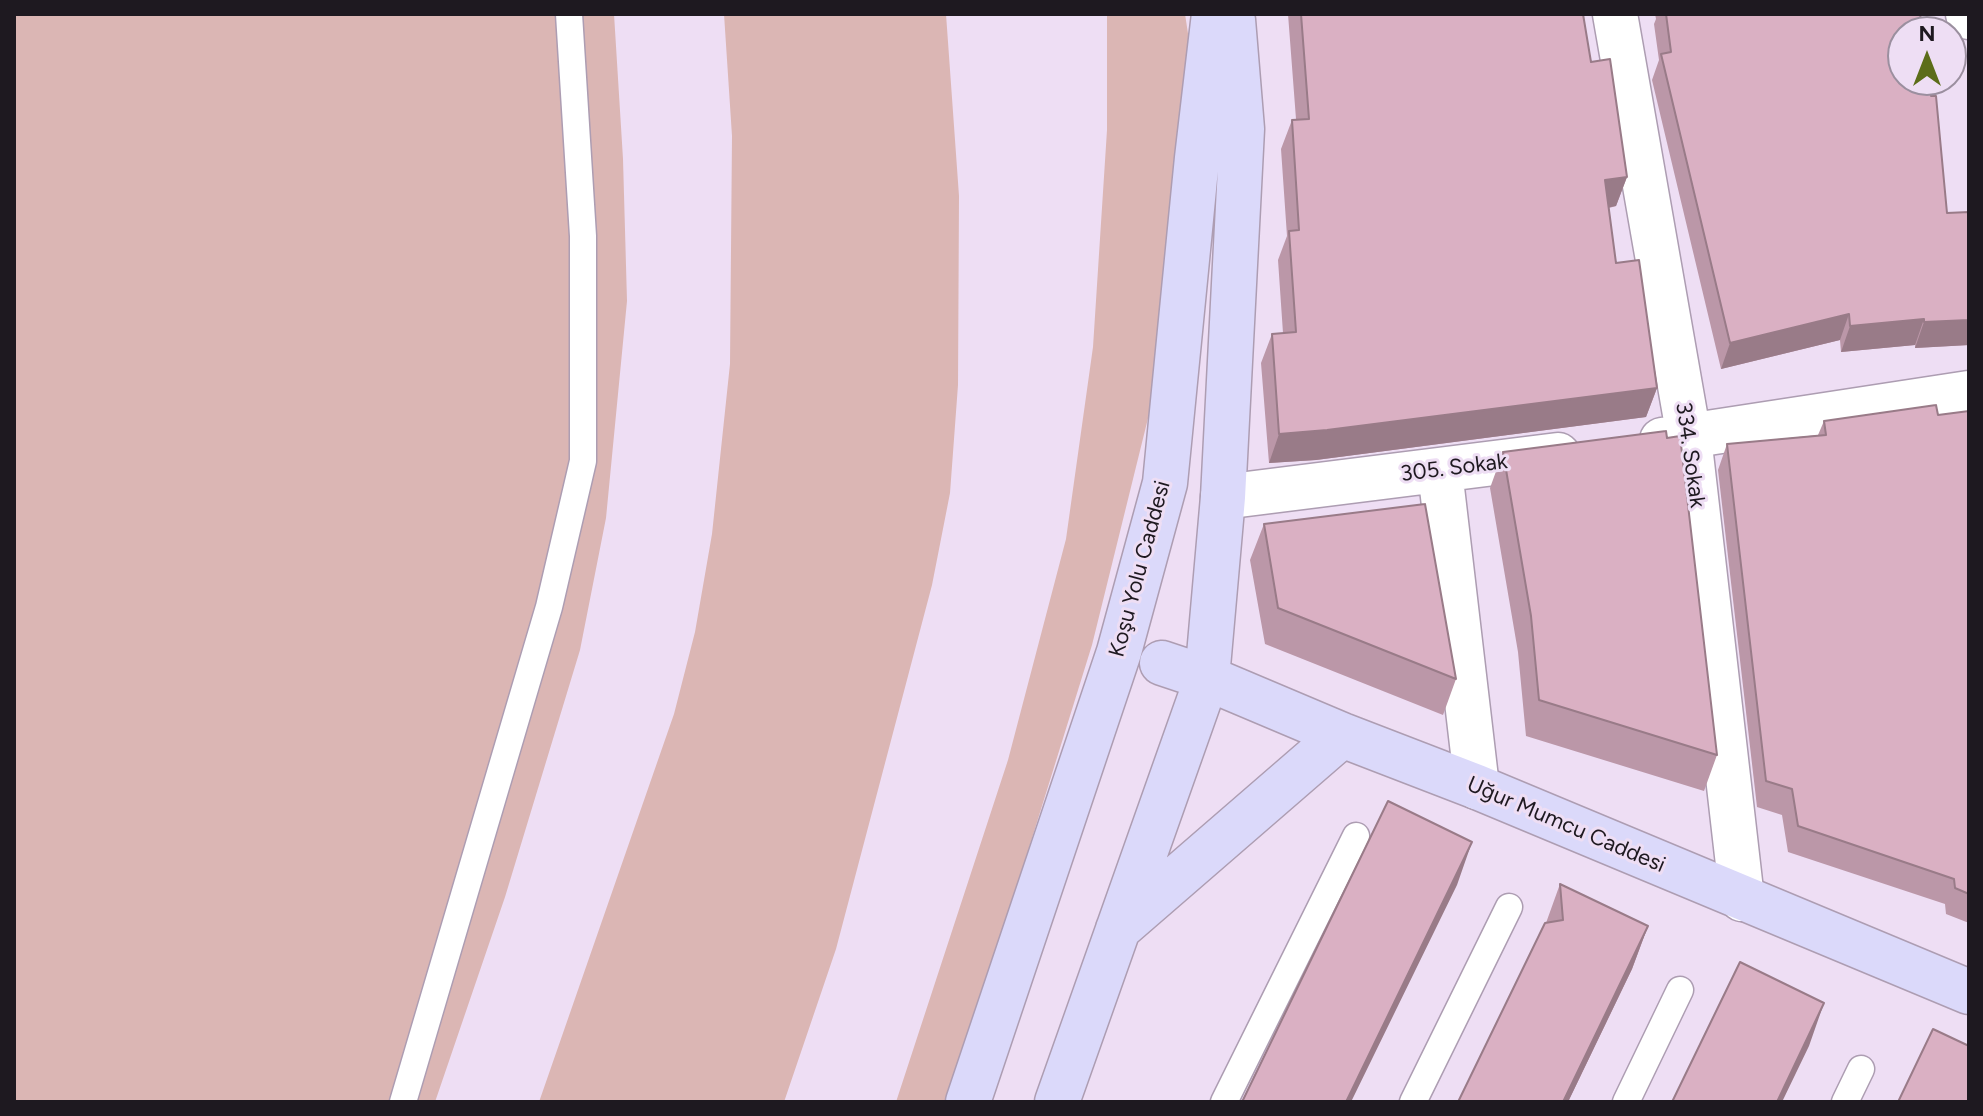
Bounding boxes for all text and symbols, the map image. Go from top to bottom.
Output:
north arrow [1887,16,1967,96]
text: N [1918,20,1936,47]
street label: 334. Sokak [1670,401,1710,509]
street label: 305. Sokak [1399,448,1509,488]
street label: Koşu Yolu Caddesi [1104,478,1176,660]
street label: Uğur Mumcu Caddesi [1463,771,1669,879]

